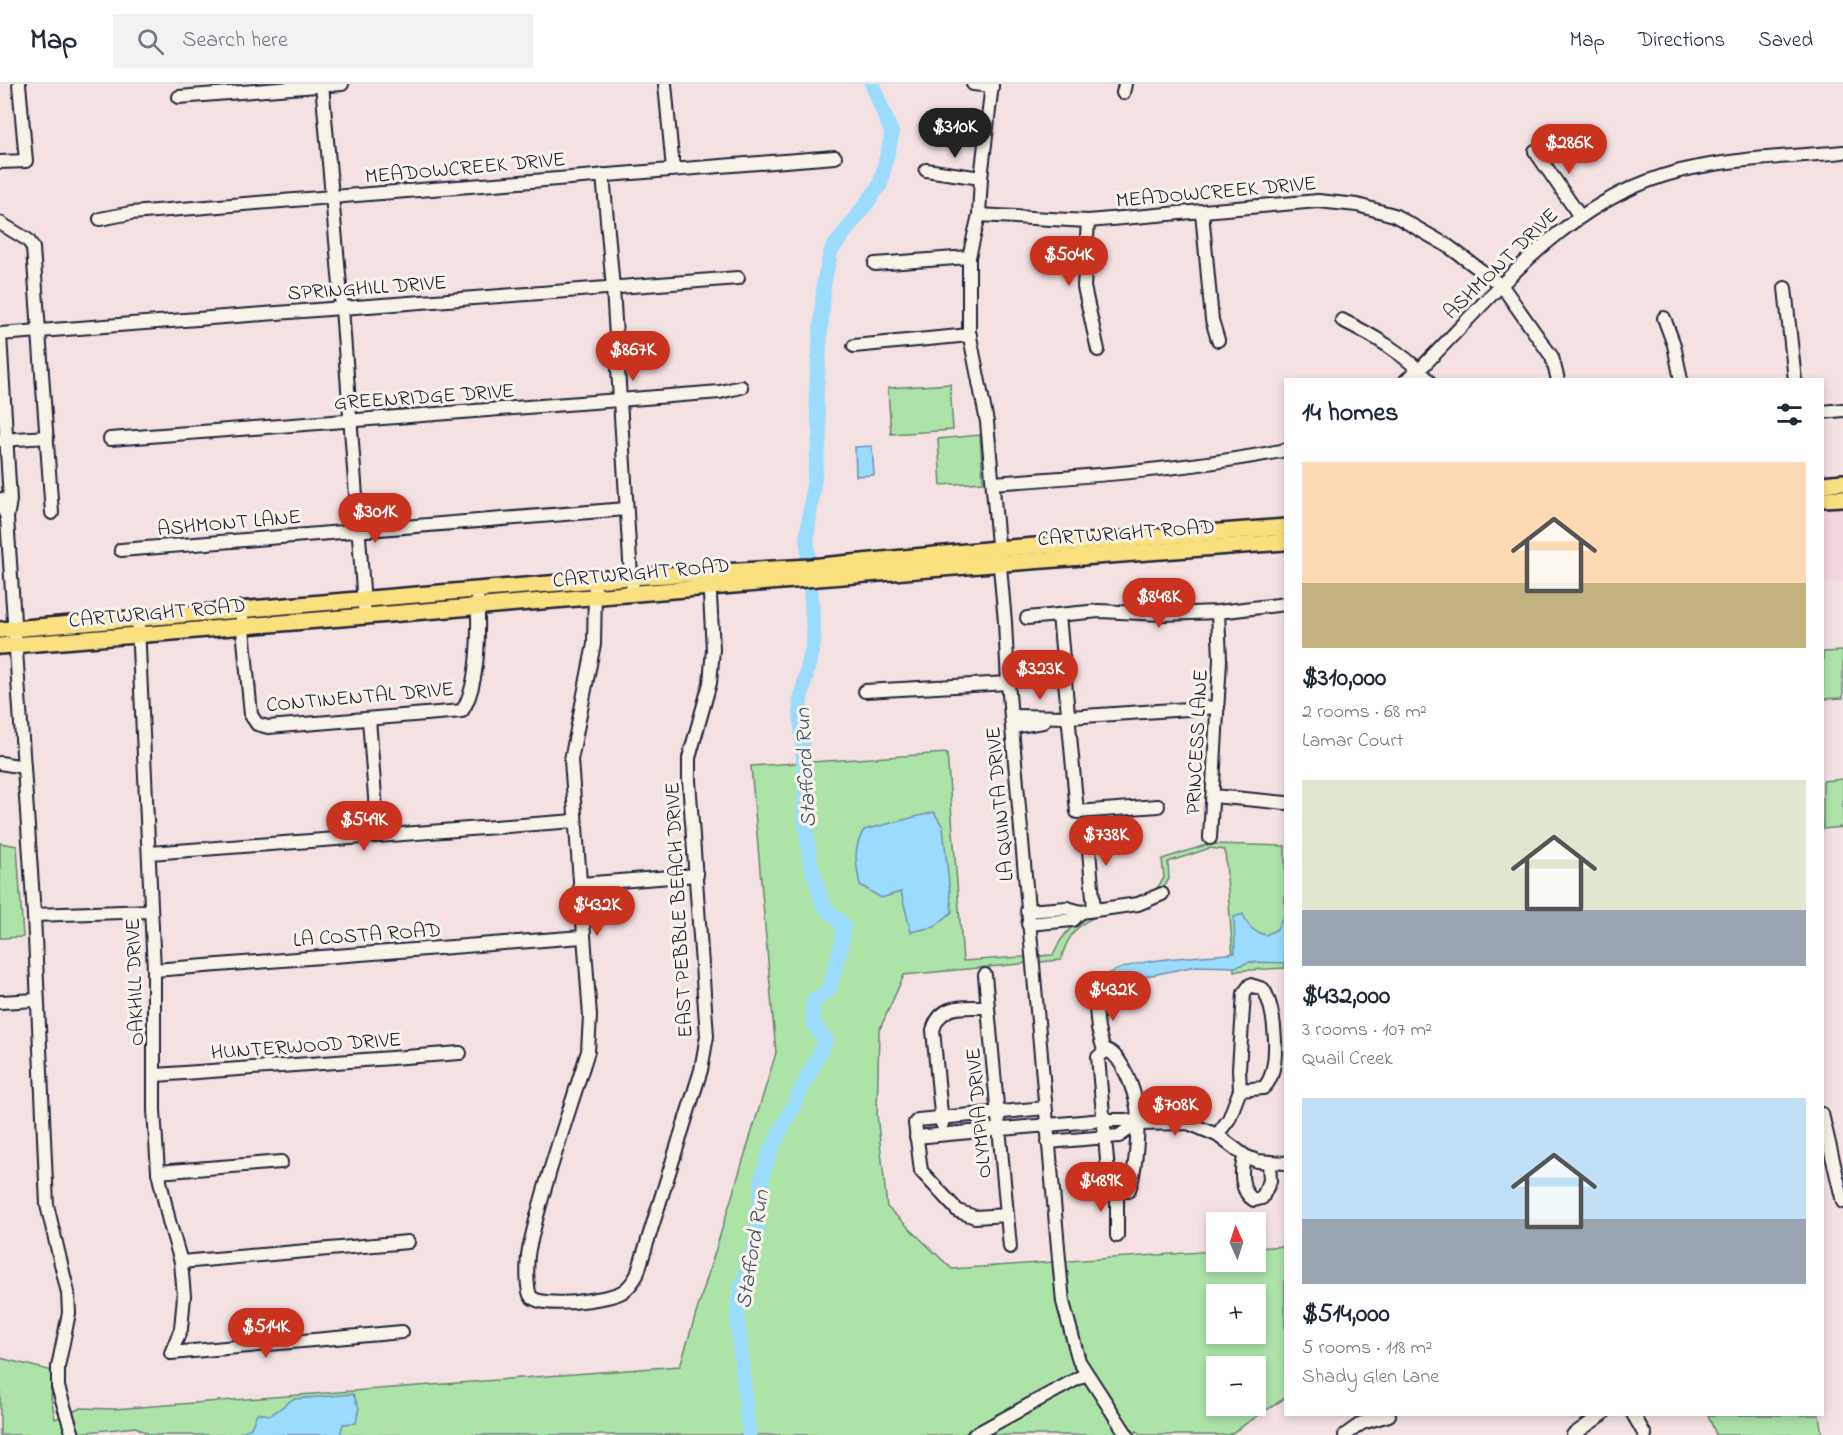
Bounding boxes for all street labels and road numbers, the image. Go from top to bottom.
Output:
street label: MEADOWCREEK DRIVE [364,145,567,193]
street label: MEADOWCREEK DRIVE [1115,169,1318,217]
street label: ASHMONT DRIVE [1437,202,1566,327]
street label: SPRINGHILL DRIVE [287,268,448,310]
street label: GREENRIDGE DRIVE [333,377,515,419]
street label: ASHMONT LANE [156,503,302,545]
street label: CARTWRIGHT ROAD [1037,513,1216,555]
street label: CARTWRIGHT ROAD [551,551,731,597]
street label: CARTWRIGHT ROAD [67,591,247,637]
street label: PRINCESS LANE [1179,669,1217,816]
street label: CONTINENTAL DRIVE [265,675,455,721]
street label: LA QUINTA DRIVE [979,725,1023,883]
street label: EAST PEBBLE BEACH DRIVE [658,781,702,1039]
street label: LA COSTA ROAD [292,916,442,956]
street label: OAKHILL DRIVE [119,917,153,1046]
street label: HUNTERWOOD DRIVE [210,1025,402,1069]
street label: OLYMPIA DRIVE [959,1046,1001,1180]

